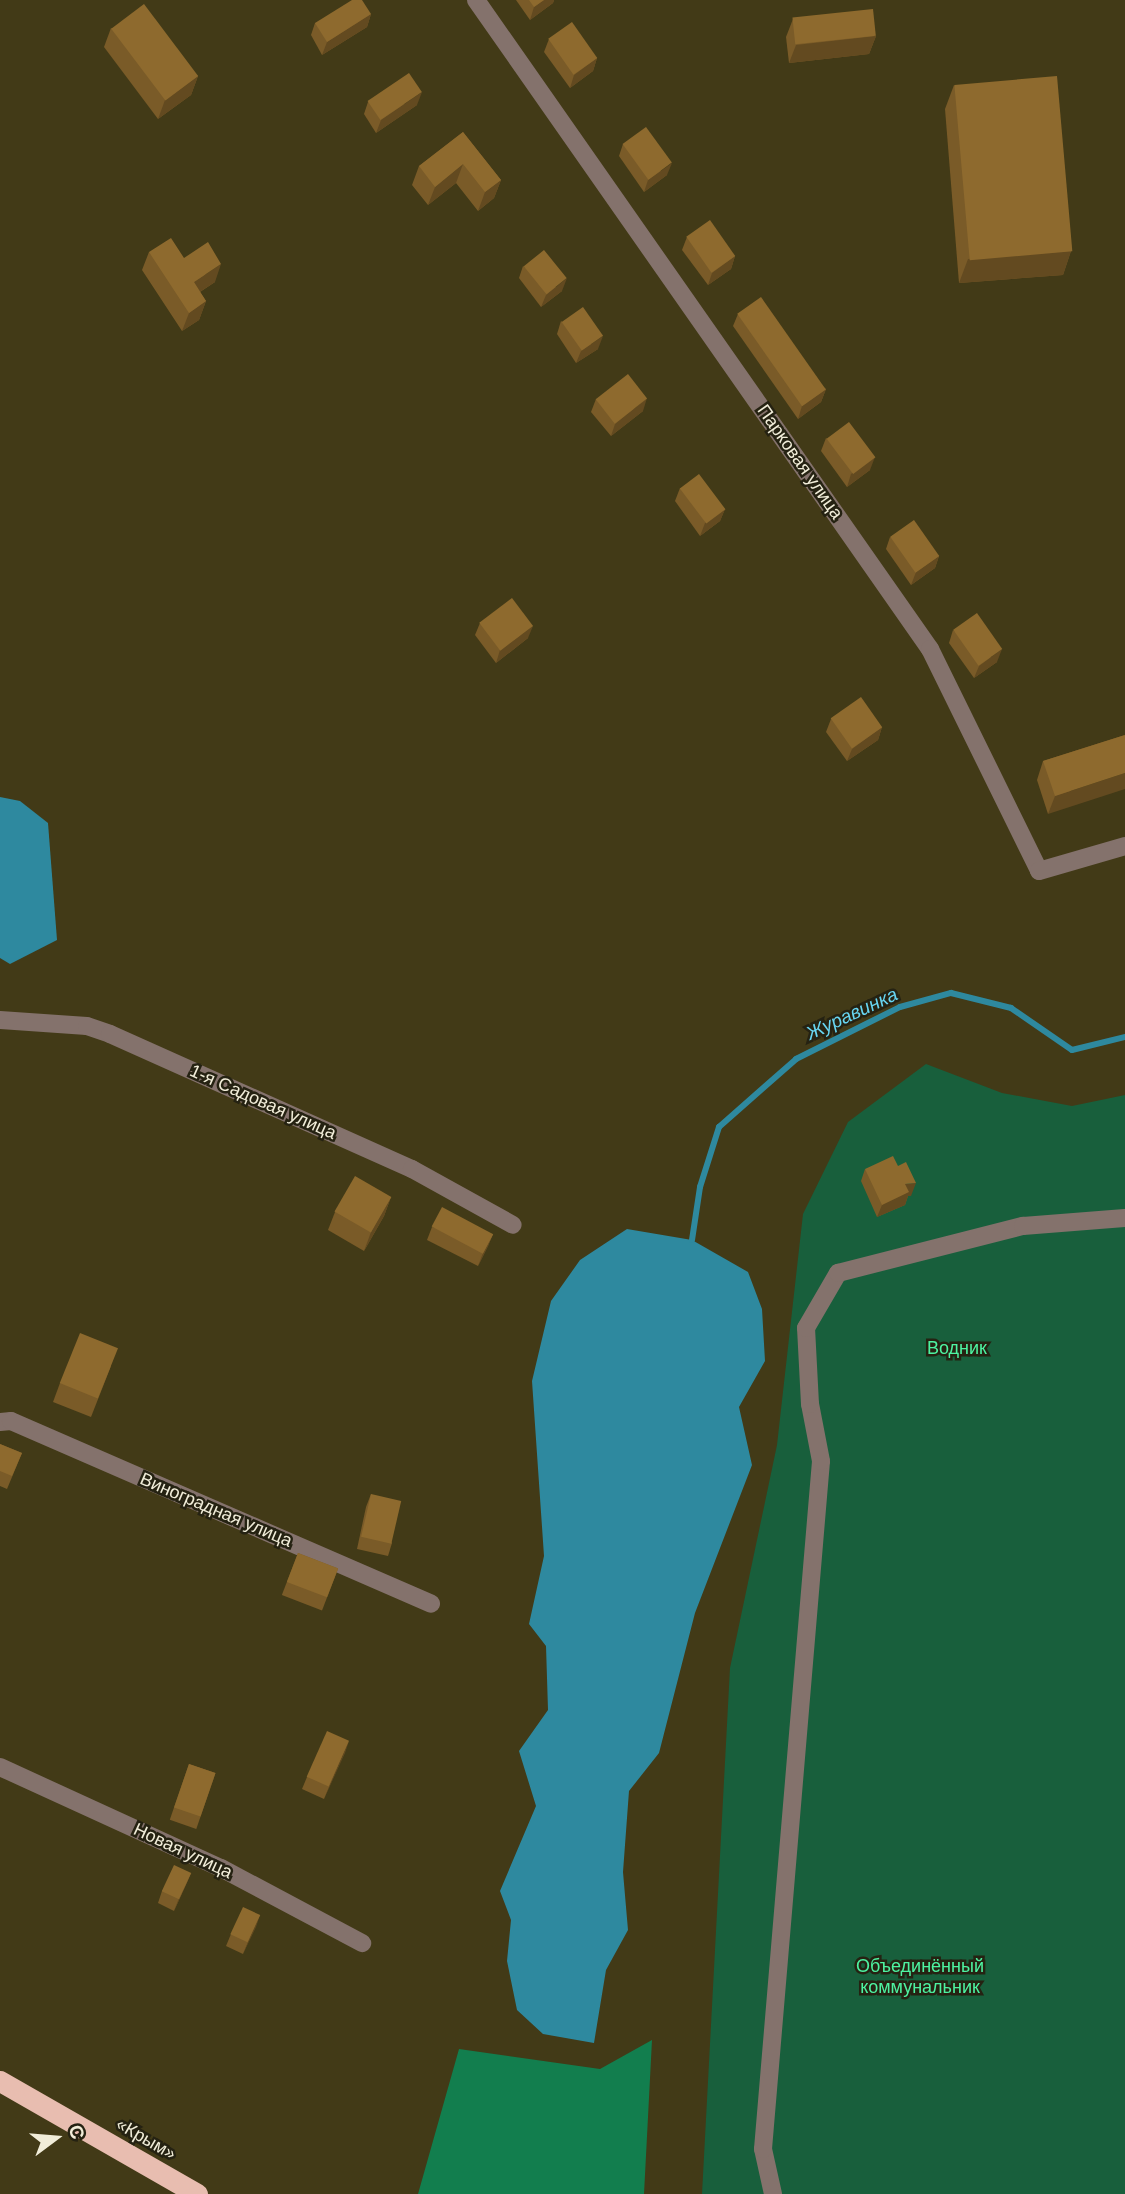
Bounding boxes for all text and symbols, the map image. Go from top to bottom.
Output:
street label: Парковая улица [753,401,847,523]
water label: Журавинка [803,983,901,1045]
street label: 1-я Садовая улица [186,1060,340,1144]
park label: Водник [927,1337,987,1359]
street label: Виноградная улица [137,1468,295,1552]
street label: Новая улица [130,1819,236,1883]
park label: Объединённый коммунальник [856,1956,984,1998]
north arrow [21,2103,91,2173]
street label: «Крым» [112,2113,180,2165]
text: С [65,2123,89,2142]

